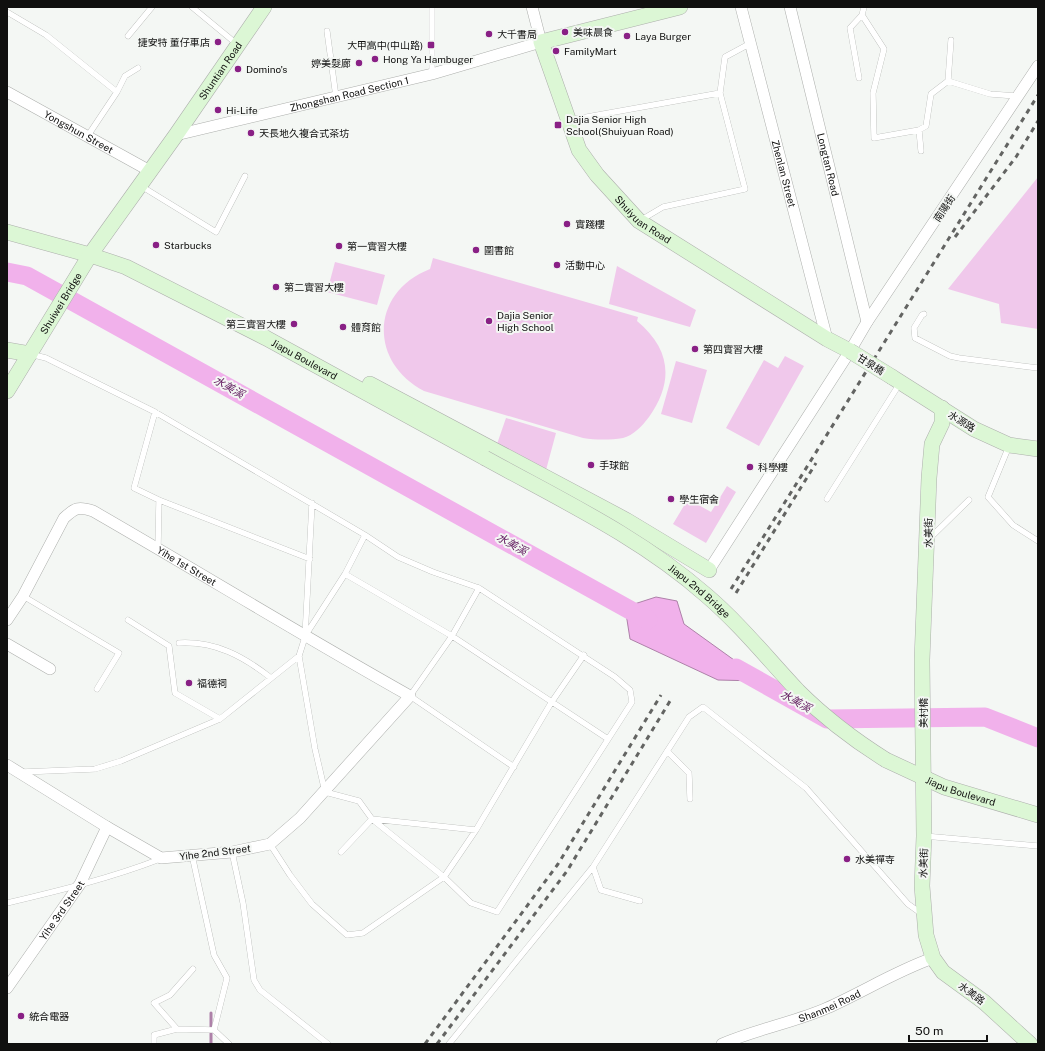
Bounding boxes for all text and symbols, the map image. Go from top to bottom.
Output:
place label: 美味晨食 [573,26,613,38]
marker: 美味晨食 [560,27,570,37]
place label: 大千書局 [497,28,537,40]
marker: 大千書局 [484,29,494,39]
place label: Laya Burger [635,30,691,42]
marker: Laya Burger [622,31,632,41]
place label: 捷安特 董仔車店 [138,36,210,48]
marker: 捷安特 董仔車店 [213,37,223,47]
street label: Shuntian Road [196,39,244,102]
place label: 大甲高中(中山路) [347,39,423,51]
marker: 大甲高中(中山路) [426,40,436,50]
place label: FamilyMart [564,45,617,57]
marker: FamilyMart [551,46,561,56]
place label: Hong Ya Hambuger [383,53,473,65]
marker: Hong Ya Hambuger [370,54,380,64]
place label: 婷美髮廊 [311,57,351,69]
marker: 婷美髮廊 [354,58,364,68]
place label: Domino's [246,63,287,75]
marker: Domino's [233,64,243,74]
street label: Zhongshan Road Section 1 [288,74,410,114]
place label: Hi-Life [226,104,258,116]
marker: Hi-Life [213,105,223,115]
street label: Yongshun Street [42,108,116,156]
place label: Dajia Senior High School(Shuiyuan Road) [566,113,674,137]
marker: Dajia Senior High School(Shuiyuan Road) [553,120,563,130]
place label: 天長地久複合式茶坊 [259,127,349,139]
marker: 天長地久複合式茶坊 [246,128,256,138]
street label: Longtan Road [815,132,842,197]
street label: Zhenlan Street [770,138,799,209]
street label: 南陽街 [931,192,957,224]
street label: Shuiyuan Road [613,193,673,246]
place label: 實踐樓 [575,218,605,230]
marker: 實踐樓 [562,219,572,229]
place label: Starbucks [164,239,211,251]
marker: Starbucks [151,240,161,250]
place label: 第一實習大樓 [347,240,407,252]
marker: 第一實習大樓 [334,241,344,251]
place label: 圖書館 [484,244,514,256]
marker: 圖書館 [471,245,481,255]
place label: 活動中心 [565,259,605,271]
marker: 活動中心 [552,260,562,270]
street label: Shuiwei Bridge [37,270,84,336]
place label: 第二實習大樓 [284,281,344,293]
marker: 第二實習大樓 [271,282,281,292]
place label: Dajia Senior High School [497,309,554,333]
marker: Dajia Senior High School [484,316,494,326]
place label: 第三實習大樓 [226,318,286,330]
marker: 第三實習大樓 [289,319,299,329]
place label: 體育館 [351,321,381,333]
marker: 體育館 [338,322,348,332]
street label: Jiapu Boulevard [270,336,339,382]
place label: 第四實習大樓 [703,343,763,355]
marker: 第四實習大樓 [690,344,700,354]
street label: 甘泉橋 [855,351,887,377]
water label: 水美溪 [212,374,248,401]
street label: 水源路 [946,408,978,434]
place label: 手球館 [599,459,629,471]
marker: 手球館 [586,460,596,470]
place label: 科學樓 [758,461,788,473]
marker: 科學樓 [745,462,755,472]
place label: 學生宿舍 [679,493,719,505]
marker: 學生宿舍 [666,494,676,504]
street label: 水美街 [922,518,934,548]
water label: 水美溪 [495,531,531,558]
street label: Yihe 1st Street [155,544,219,588]
street label: Jiapu 2nd Bridge [666,561,733,620]
place label: 福德祠 [197,677,227,689]
marker: 福德祠 [184,678,194,688]
water label: 水美溪 [779,688,815,715]
street label: 美村橋 [917,698,929,728]
street label: Jiapu Boulevard [924,773,997,808]
street label: Yihe 2nd Street [179,842,251,862]
street label: 水美街 [916,848,930,878]
place label: 水美禪寺 [855,853,895,865]
marker: 水美禪寺 [842,854,852,864]
street label: Yihe 3rd Street [37,879,87,942]
street label: 水美路 [956,979,988,1007]
street label: Shanmei Road [797,987,862,1024]
place label: 統合電器 [29,1010,69,1022]
marker: 統合電器 [16,1011,26,1021]
scale bar [909,1017,987,1043]
text: 50 m [915,1024,943,1038]

